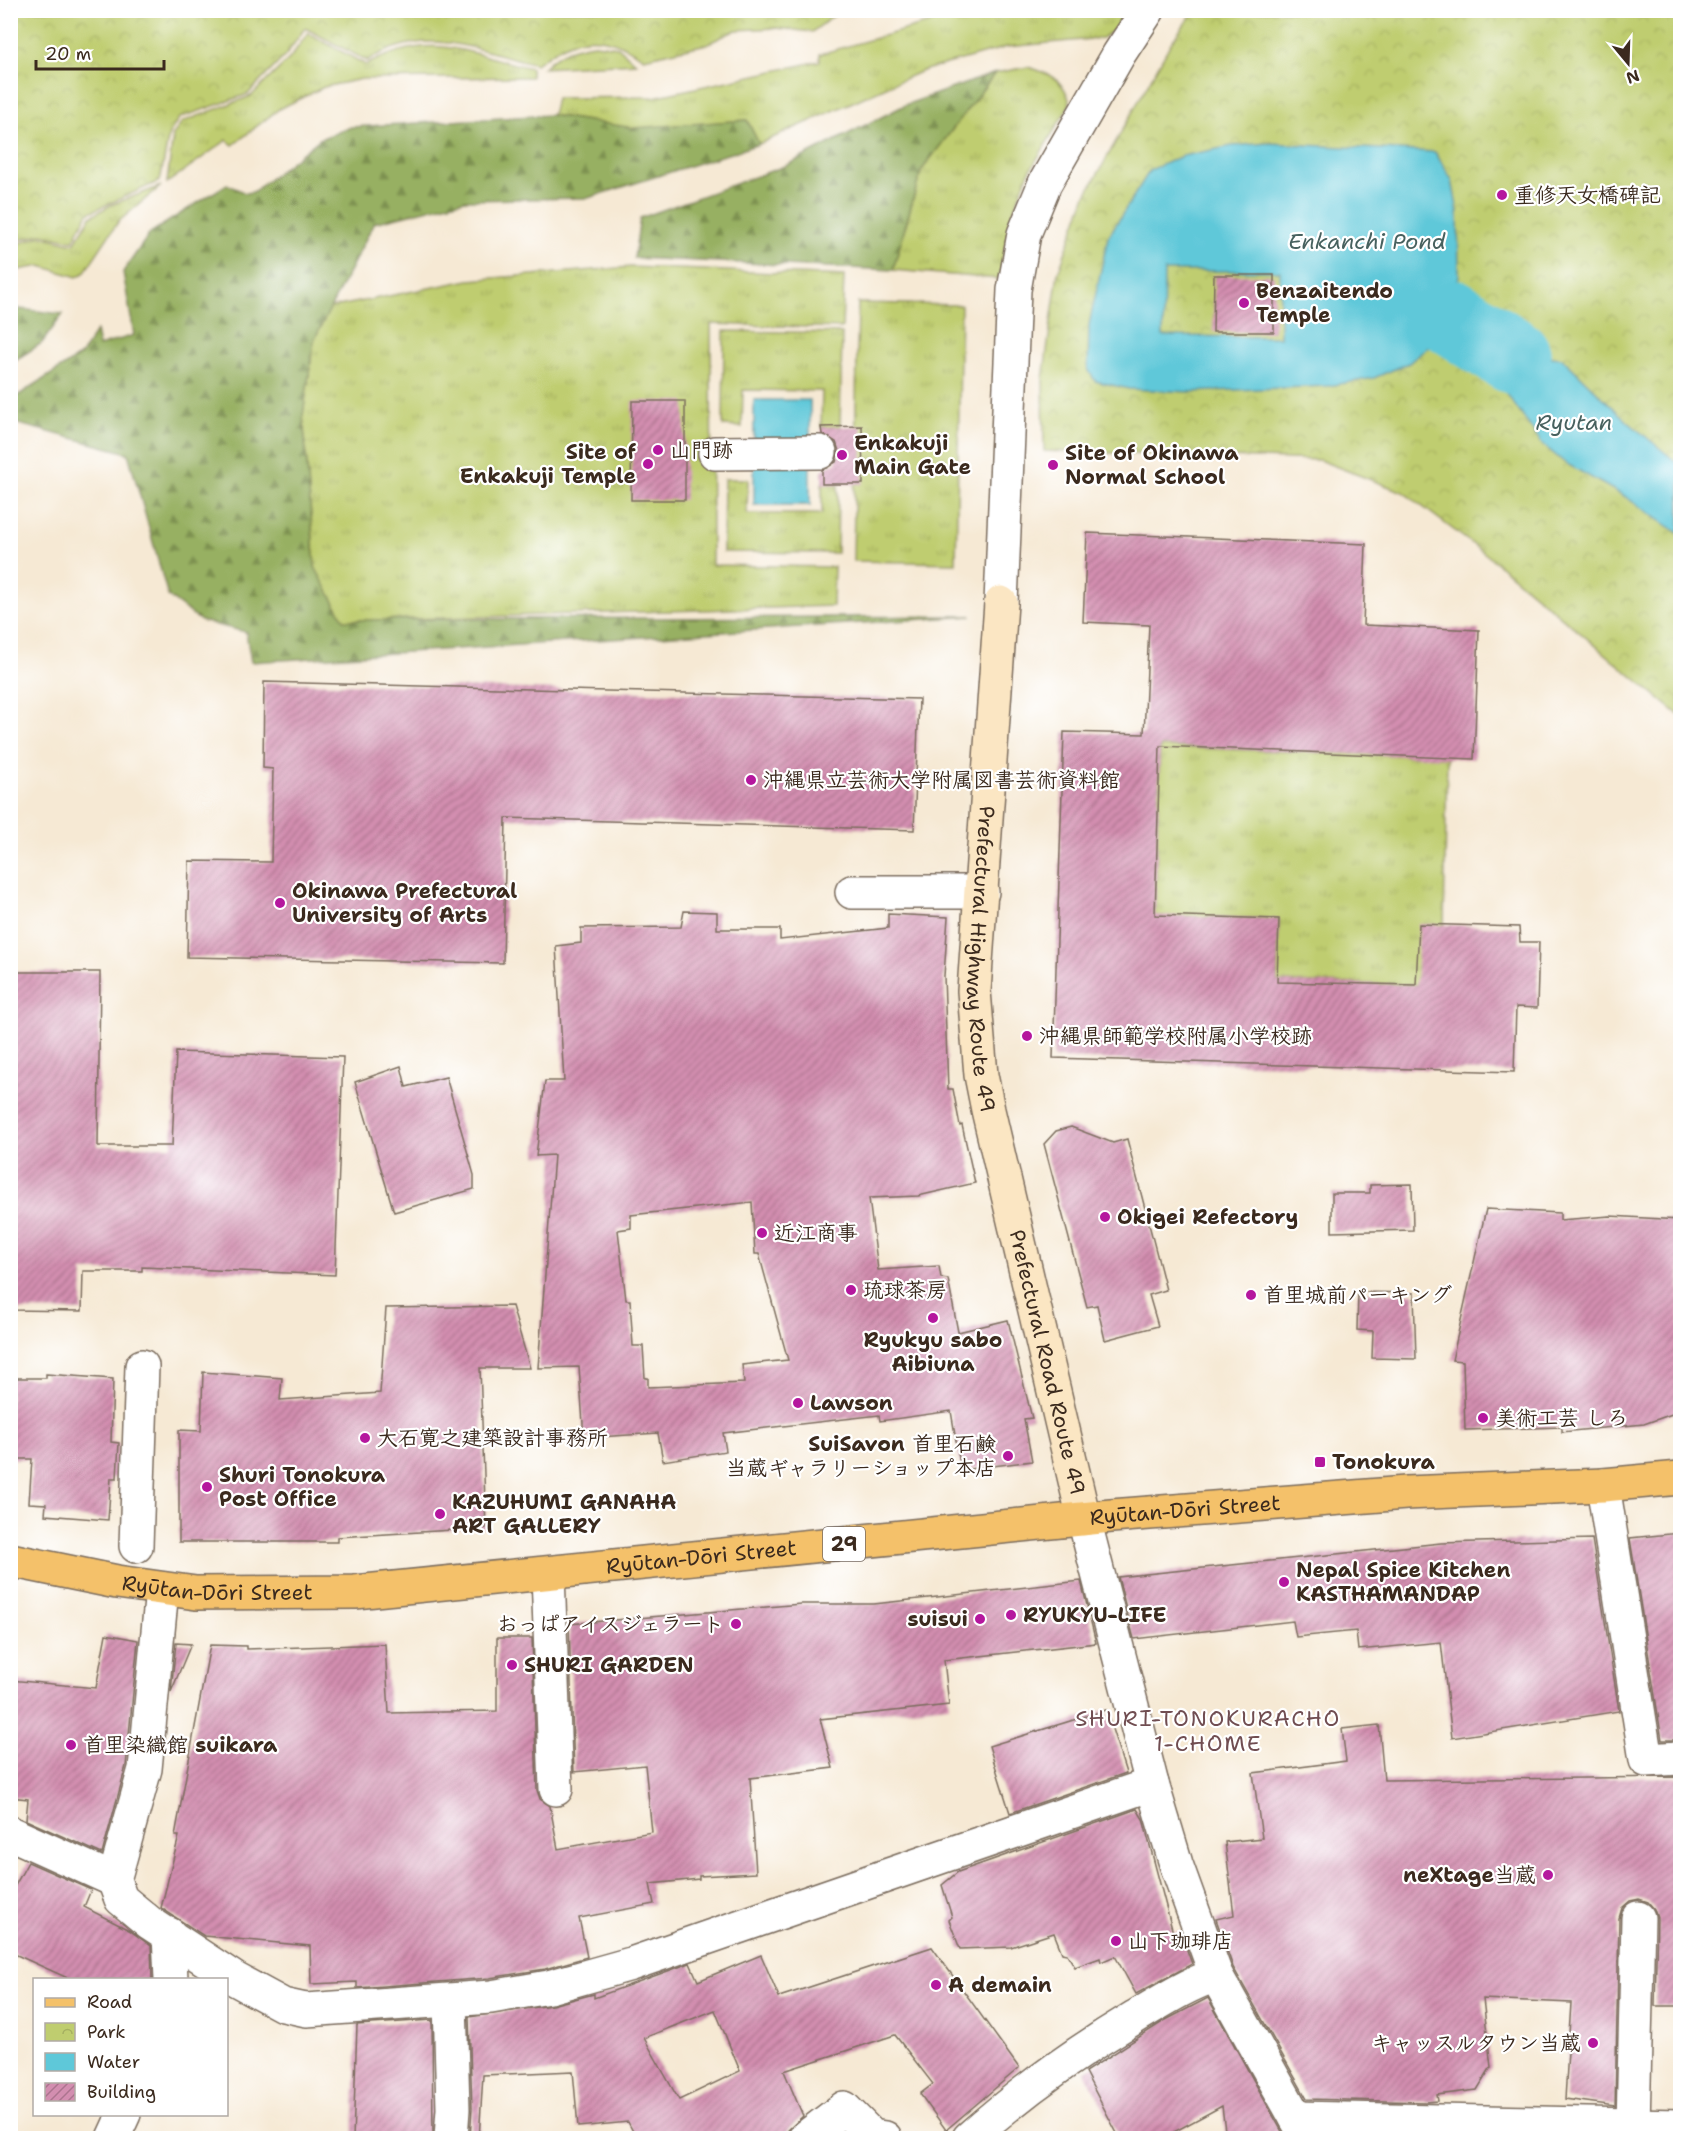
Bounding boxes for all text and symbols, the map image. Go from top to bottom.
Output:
scale bar [36,33,164,71]
north arrow [1598,33,1658,93]
text: 20 m [45,42,91,66]
text: N [1623,65,1642,89]
place label: 重修天女橋碑記 [1514,181,1661,209]
marker: 重修天女橋碑記 [1495,188,1509,202]
water label: Enkanchi Pond [1288,227,1446,256]
place label: Benzaitendo Temple [1256,277,1393,329]
marker: Benzaitendo Temple [1237,296,1251,310]
water label: Ryutan [1536,408,1612,437]
place label: Enkakuji Main Gate [854,429,971,481]
place label: 山門跡 [670,436,733,464]
place label: Site of Enkakuji Temple [460,438,637,490]
place label: Site of Okinawa Normal School [1065,439,1239,491]
marker: 山門跡 [651,443,665,457]
marker: Enkakuji Main Gate [835,448,849,462]
marker: Site of Enkakuji Temple [641,457,655,471]
marker: Site of Okinawa Normal School [1046,458,1060,472]
place label: 沖縄県立芸術大学附属図書芸術資料館 [763,766,1120,794]
marker: 沖縄県立芸術大学附属図書芸術資料館 [744,773,758,787]
street label: Prefectural Highway Route 49 [960,805,1002,1115]
place label: Okinawa Prefectural University of Arts [292,877,517,929]
marker: Okinawa Prefectural University of Arts [273,896,287,910]
place label: 沖縄県師範学校附属小学校跡 [1039,1022,1312,1050]
marker: 沖縄県師範学校附属小学校跡 [1020,1029,1034,1043]
place label: Okigei Refectory [1117,1203,1298,1231]
marker: Okigei Refectory [1098,1210,1112,1224]
place label: 近江商事 [774,1219,858,1247]
marker: 近江商事 [755,1226,769,1240]
street label: Prefectural Road Route 49 [1003,1227,1092,1498]
place label: 琉球茶房 [863,1276,947,1304]
place label: 首里城前パーキング [1263,1281,1452,1309]
marker: 琉球茶房 [844,1283,858,1297]
marker: 首里城前パーキング [1244,1288,1258,1302]
marker: Ryukyu sabo Aibiuna [926,1311,940,1325]
place label: Ryukyu sabo Aibiuna [863,1326,1003,1378]
place label: Lawson [810,1389,893,1417]
marker: Lawson [791,1396,805,1410]
place label: 美術工芸 しろ [1495,1404,1628,1432]
marker: 美術工芸 しろ [1476,1411,1490,1425]
place label: 大石寛之建築設計事務所 [377,1424,608,1452]
place label: SuiSavon 首里石鹸 当蔵ギャラリーショップ本店 [726,1430,996,1482]
marker: 大石寛之建築設計事務所 [358,1431,372,1445]
place label: Tonokura [1332,1448,1435,1476]
marker: SuiSavon 首里石鹸 当蔵ギャラリーショップ本店 [1001,1449,1015,1463]
marker: Tonokura [1313,1455,1327,1469]
place label: Shuri Tonokura Post Office [219,1461,386,1513]
marker: Shuri Tonokura Post Office [200,1480,214,1494]
place label: KAZUHUMI GANAHA ART GALLERY [452,1488,676,1540]
street label: Ryūtan-Dōri Street [1088,1489,1281,1532]
marker: KAZUHUMI GANAHA ART GALLERY [433,1507,447,1521]
road number: 29 [823,1527,865,1561]
street label: Ryūtan-Dōri Street [605,1534,798,1581]
place label: Nepal Spice Kitchen KASTHAMANDAP [1296,1556,1510,1608]
street label: Ryūtan-Dōri Street [120,1569,313,1607]
marker: Nepal Spice Kitchen KASTHAMANDAP [1277,1575,1291,1589]
place label: RYUKYU-LIFE [1023,1601,1167,1629]
place label: suisui [907,1605,968,1633]
marker: RYUKYU-LIFE [1004,1608,1018,1622]
place label: おっぱアイスジェラート [497,1610,724,1638]
marker: suisui [973,1612,987,1626]
marker: おっぱアイスジェラート [729,1617,743,1631]
place label: SHURI GARDEN [524,1651,694,1679]
marker: SHURI GARDEN [505,1658,519,1672]
district label: SHURI-TONOKURACHO 1-CHOME [1075,1704,1341,1758]
place label: 首里染織館 suikara [83,1731,278,1759]
marker: 首里染織館 suikara [64,1738,78,1752]
place label: neXtage当蔵 [1403,1861,1536,1889]
marker: neXtage当蔵 [1541,1868,1555,1882]
place label: 山下珈琲店 [1128,1927,1233,1955]
marker: 山下珈琲店 [1109,1934,1123,1948]
place label: A demain [948,1971,1052,1999]
legend [33,1978,228,2116]
marker: A demain [929,1978,943,1992]
text: Road [87,1990,132,2014]
text: Park [87,2020,126,2044]
place label: キャッスルタウン当蔵 [1371,2029,1581,2057]
marker: キャッスルタウン当蔵 [1586,2036,1600,2050]
text: Water [87,2050,140,2074]
text: Building [87,2080,156,2104]

